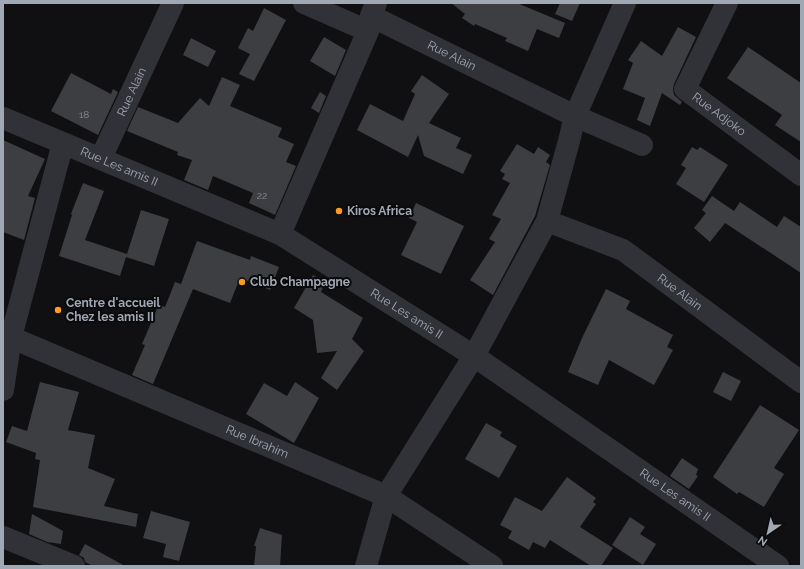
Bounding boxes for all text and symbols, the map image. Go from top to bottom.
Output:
street label: Rue Alain [425,38,478,73]
street label: Rue Alain [114,65,149,118]
street label: Rue Adjoko [689,90,748,139]
house number: 18 [79,109,89,120]
street label: Rue Les amis II [78,144,160,189]
house number: 22 [257,190,267,201]
place label: Kiros Africa [347,204,412,218]
marker: Kiros Africa [334,206,344,216]
street label: Rue Alain [655,271,705,313]
place label: Club Champagne [250,275,350,289]
marker: Club Champagne [237,277,247,287]
street label: Rue Les amis II [368,286,445,342]
place label: Centre d'accueil Chez les amis II [66,296,160,324]
marker: Centre d'accueil Chez les amis II [53,305,63,315]
street label: Rue Ibrahim [224,422,291,461]
street label: Rue Les amis II [637,466,713,524]
north arrow [748,513,788,553]
text: N [756,533,770,549]

